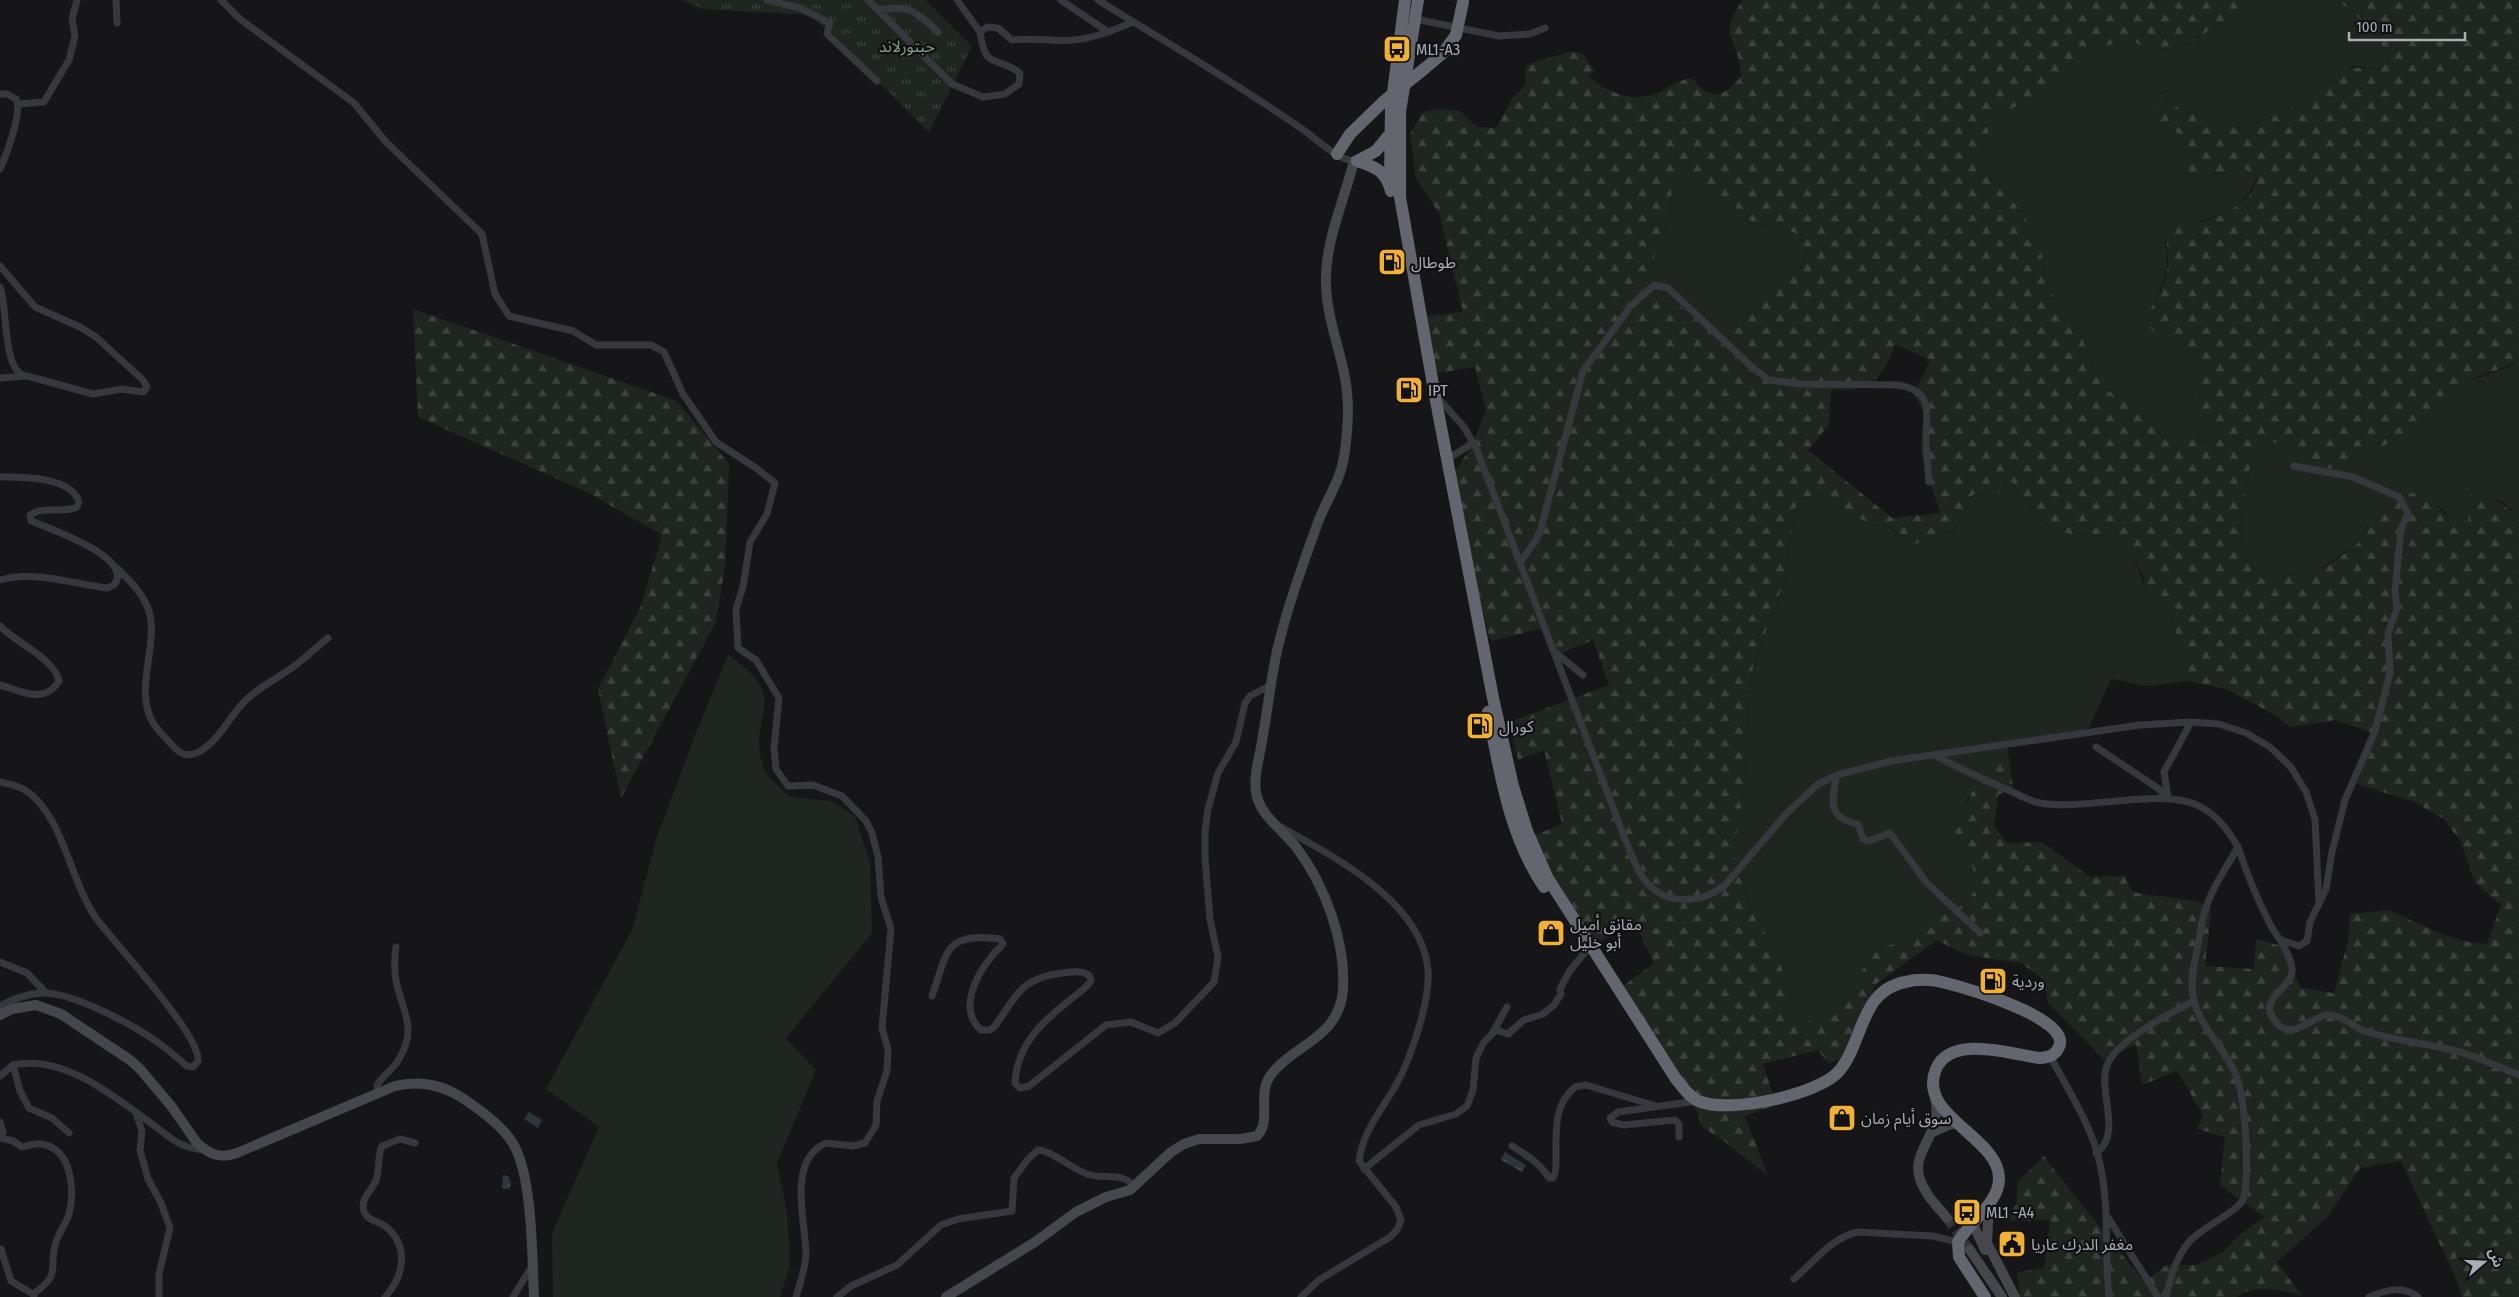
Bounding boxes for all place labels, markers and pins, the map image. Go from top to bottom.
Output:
bus stop icon: ML1-A3 [1382,34,1412,64]
place label: ML1-A3 [1416,40,1460,59]
fuel station icon: طوطال [1377,247,1407,277]
place label: طوطال [1411,253,1456,273]
fuel station icon: IPT [1394,375,1424,405]
place label: IPT [1428,381,1448,400]
fuel station icon: كورال [1465,711,1495,741]
place label: كورال [1499,717,1534,737]
place label: مقانق أميل أبو خليل [1570,914,1642,952]
shop icon: مقانق أميل أبو خليل [1536,918,1566,948]
fuel station icon: وردية [1978,966,2008,996]
place label: وردية [2012,972,2045,991]
shop icon: سوق أيام زمان [1827,1103,1857,1133]
place label: سوق أيام زمان [1861,1108,1951,1131]
bus stop icon: ML1 -A4 [1952,1197,1982,1227]
place label: ML1 -A4 [1986,1203,2034,1222]
public building icon: مغفر الدرك عاريا [1997,1229,2027,1259]
place label: مغفر الدرك عاريا [2031,1235,2133,1254]

